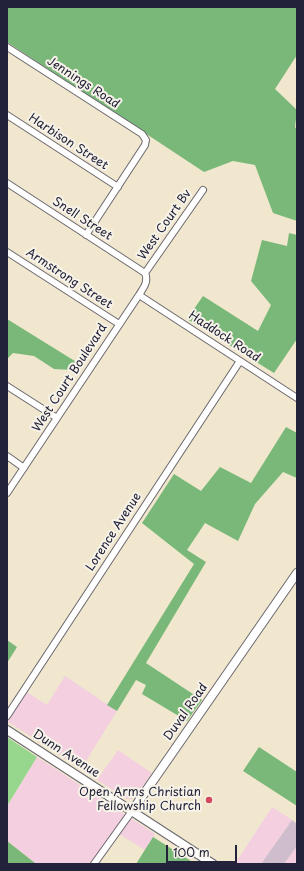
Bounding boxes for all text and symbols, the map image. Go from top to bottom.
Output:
street label: Jennings Road [44,54,122,112]
street label: Harbison Street [26,111,110,173]
street label: West Court Bv [135,187,195,263]
street label: Snell Street [49,194,115,244]
street label: Armstrong Street [23,246,115,312]
street label: Haddock Road [186,309,262,365]
street label: West Court Boulevard [30,321,110,435]
street label: Lorence Avenue [83,490,145,574]
street label: Duval Road [161,681,211,743]
street label: Dunn Avenue [30,727,102,781]
place label: Open Arms Christian Fellowship Church [79,786,201,814]
marker: Open Arms Christian Fellowship Church [204,795,214,805]
scale bar [168,837,239,863]
text: 100 m [173,843,210,861]

